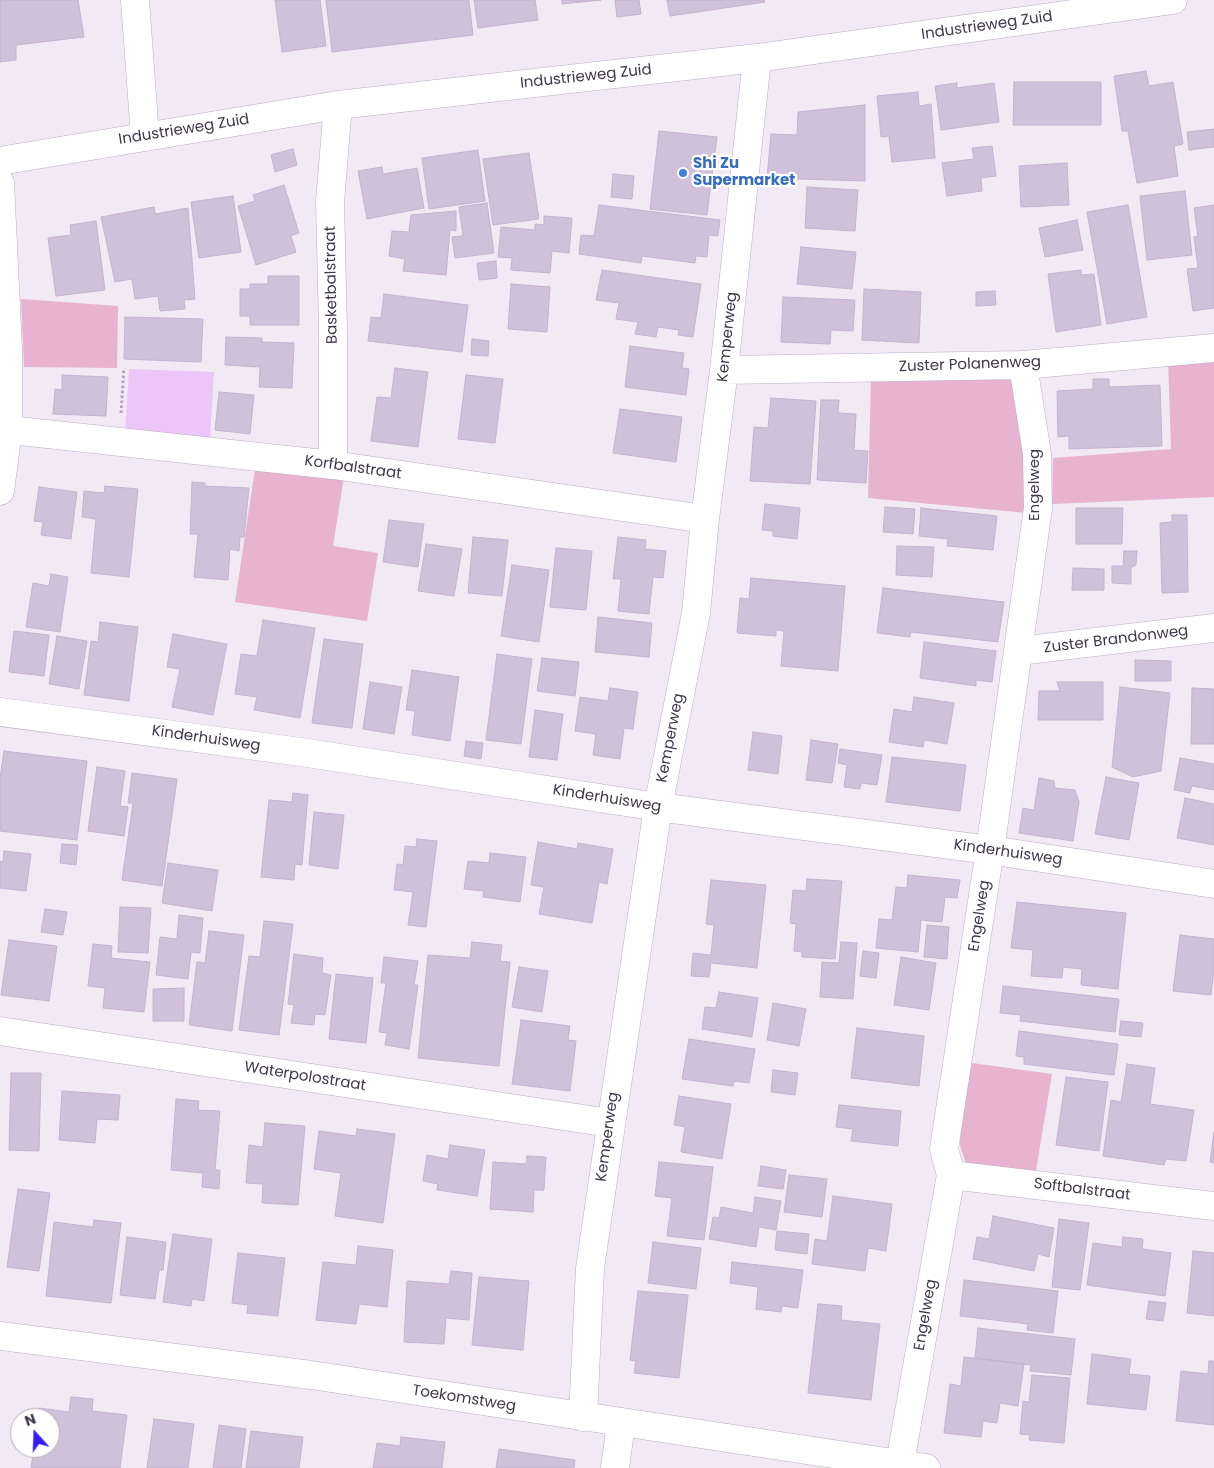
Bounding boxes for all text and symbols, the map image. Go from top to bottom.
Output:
street label: Industrieweg Zuid [920,8,1054,44]
street label: Industrieweg Zuid [519,61,653,93]
street label: Industrieweg Zuid [117,111,251,149]
place label: Shi Zu Supermarket [693,155,795,190]
marker: Shi Zu Supermarket [677,167,689,179]
street label: Basketbalstraat [322,226,342,344]
street label: Kemperweg [714,291,742,383]
street label: Zuster Polanenweg [899,354,1041,376]
street label: Engelweg [1026,449,1044,521]
street label: Korfbalstraat [303,452,403,484]
street label: Zuster Brandonweg [1043,622,1189,658]
street label: Kemperweg [654,692,688,784]
street label: Kinderhuisweg [150,722,262,756]
street label: Kinderhuisweg [551,782,663,816]
street label: Kinderhuisweg [952,836,1064,870]
street label: Engelweg [965,879,995,953]
street label: Waterpolostraat [243,1059,367,1095]
street label: Kemperweg [593,1091,623,1183]
street label: Softbalstraat [1033,1175,1131,1205]
street label: Engelweg [911,1278,941,1352]
street label: Toekomstweg [411,1382,517,1416]
north arrow [10,1408,60,1458]
text: N [22,1409,39,1431]

